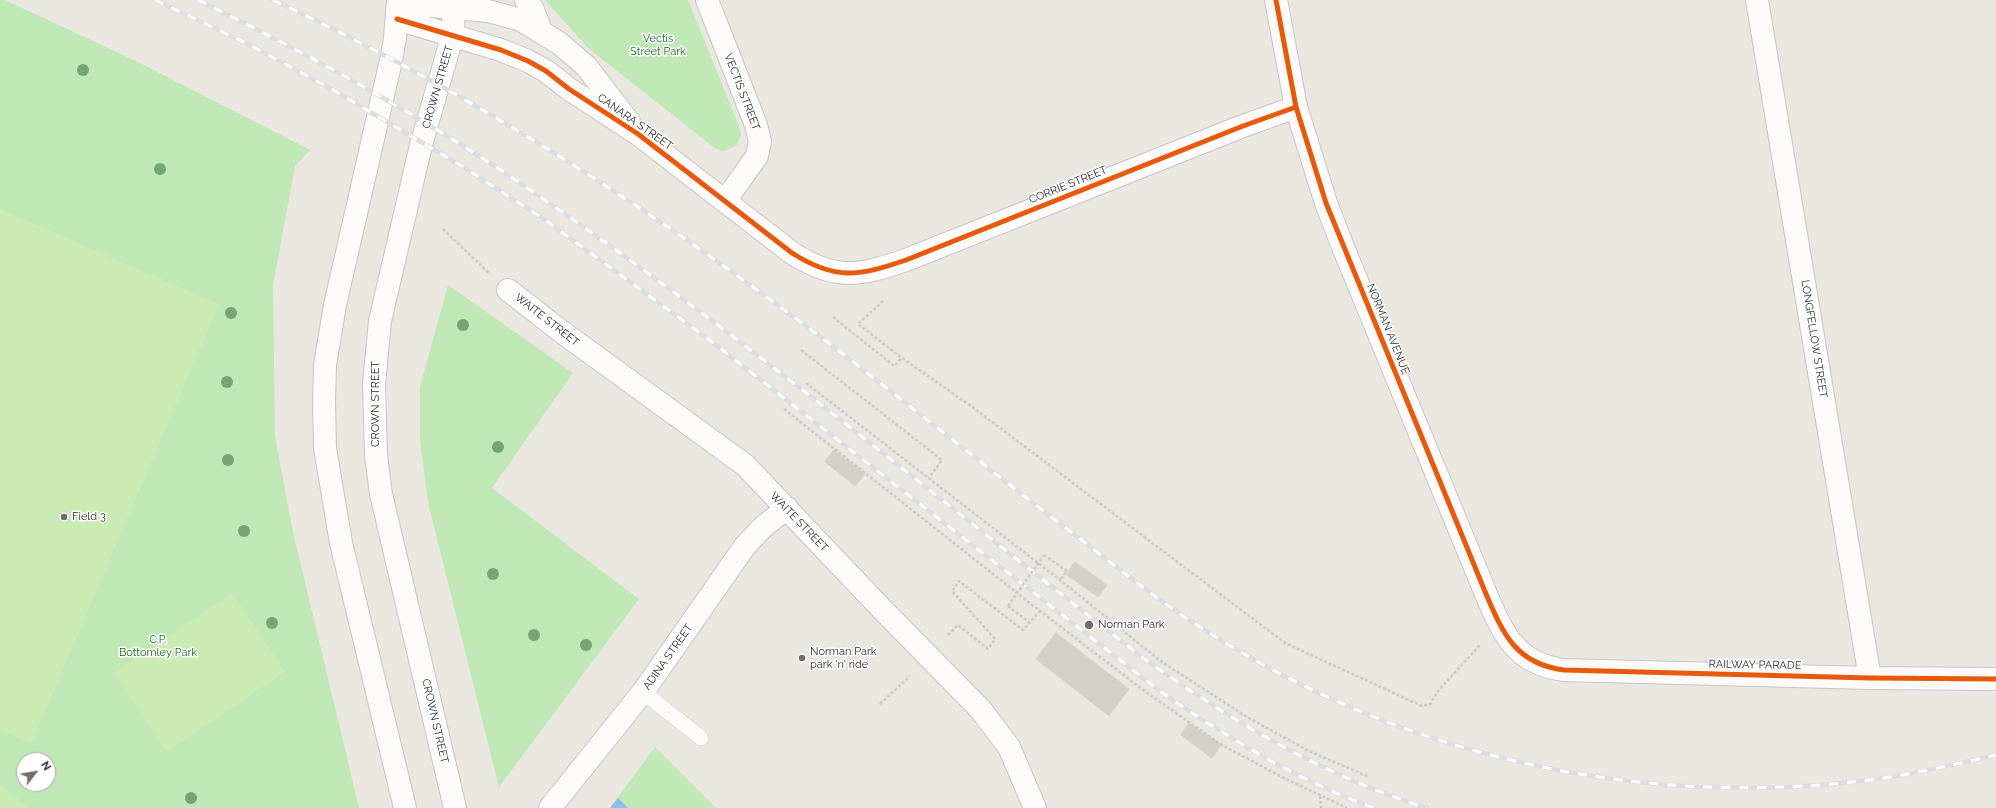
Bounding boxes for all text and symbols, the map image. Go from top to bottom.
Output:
park label: Vectis Street Park [630,32,686,58]
street label: CROWN STREET [420,44,456,130]
street label: VECTIS STREET [721,52,763,132]
street label: CANARA STREET [595,91,675,153]
street label: CORRIE STREET [1027,163,1109,207]
street label: LONGFELLOW STREET [1798,279,1830,399]
street label: NORMAN AVENUE [1364,282,1412,376]
street label: WAITE STREET [512,291,582,349]
street label: CROWN STREET [369,361,383,447]
street label: WAITE STREET [767,489,831,555]
place label: Field 3 [72,510,106,524]
marker: Field 3 [59,512,69,522]
place label: Norman Park [1098,618,1165,632]
marker: Norman Park [1083,619,1095,631]
street label: ADINA STREET [640,622,696,692]
park label: C.P. Bottomley Park [119,633,197,659]
place label: Norman Park park 'n' ride [810,645,877,671]
marker: Norman Park park 'n' ride [797,653,807,663]
street label: RAILWAY PARADE [1708,658,1802,672]
street label: CROWN STREET [419,678,451,764]
north arrow [16,752,56,792]
text: N [38,759,54,773]

